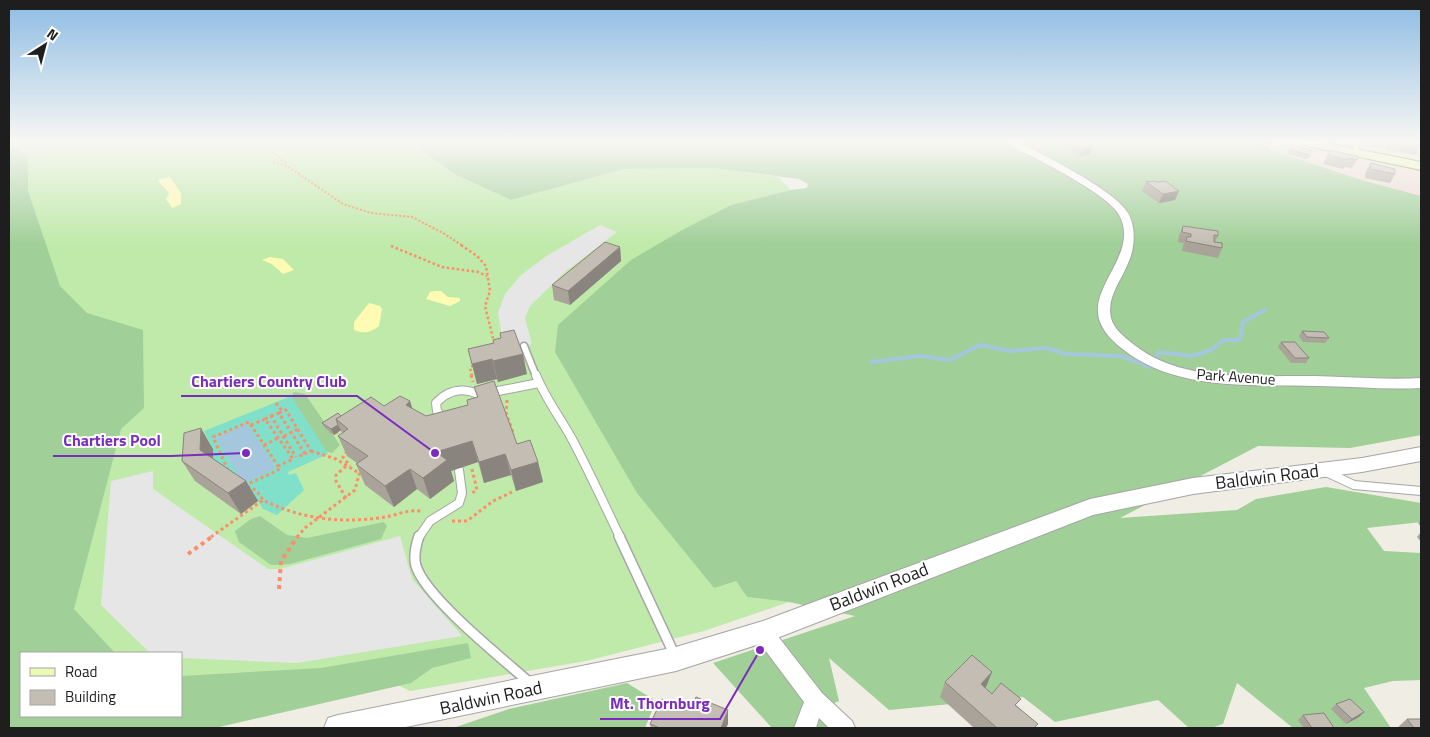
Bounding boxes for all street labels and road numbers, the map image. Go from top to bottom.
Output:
street label: Park Avenue [1196,362,1276,391]
street label: Baldwin Road [1214,457,1320,496]
street label: Baldwin Road [825,555,932,618]
street label: Baldwin Road [437,673,545,722]

